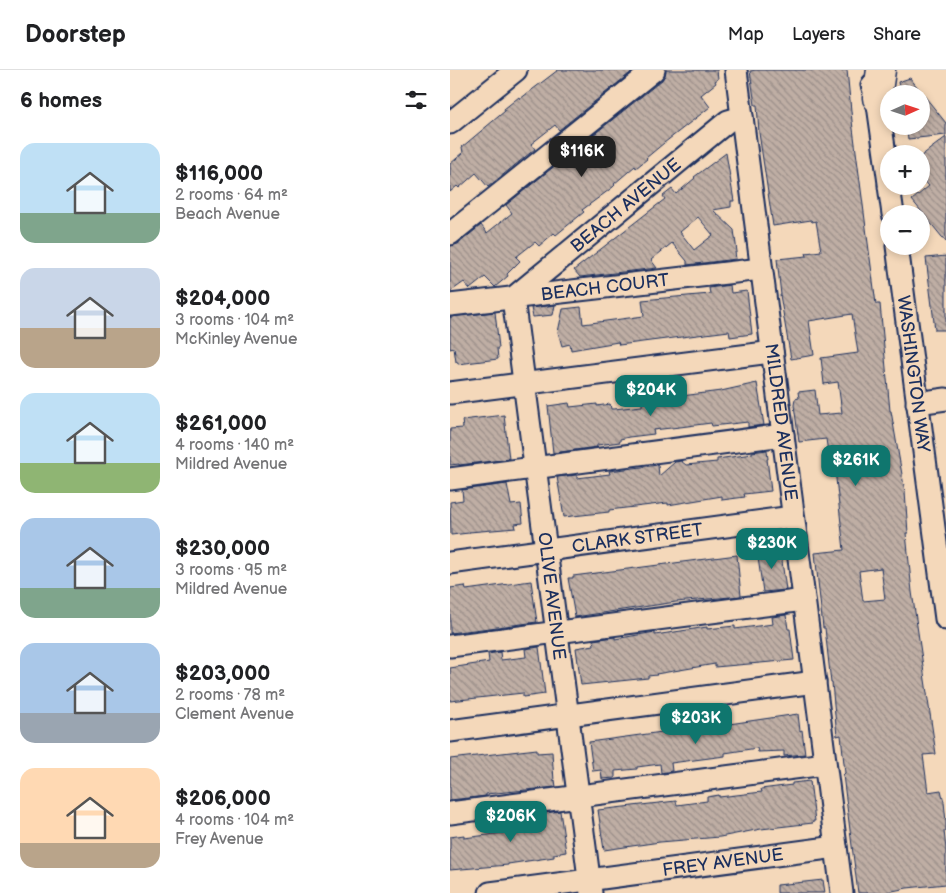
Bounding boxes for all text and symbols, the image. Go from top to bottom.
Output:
text: Doorstep [25,20,126,49]
text: Map [728,24,764,45]
text: Layers [792,24,845,45]
text: Share [873,24,921,45]
north arrow [880,85,930,135]
map controls [880,85,930,255]
icon: filters [402,86,430,114]
text: 6 homes [20,88,102,113]
pin: $116K [547,136,617,178]
text: $116K [560,142,604,161]
button: + [880,145,930,195]
street label: BEACH AVENUE [567,154,685,257]
text: $116,000 [175,161,263,186]
icon: home [60,163,120,223]
text: 2 rooms · 64 m² [175,186,288,205]
text: Beach Avenue [175,205,280,224]
button: − [880,205,930,255]
street label: BEACH COURT [540,270,670,305]
text: $204,000 [175,286,270,311]
icon: home [60,288,120,348]
street label: WASHINGTON WAY [893,294,934,454]
text: 3 rooms · 104 m² [175,311,294,330]
text: McKinley Avenue [175,330,297,349]
street label: MILDRED AVENUE [760,342,801,502]
pin: $204K [616,374,686,417]
text: $204K [626,381,676,400]
text: $261,000 [175,411,267,436]
icon: home [60,413,120,473]
text: 4 rooms · 140 m² [175,436,294,455]
pin: $261K [821,444,891,487]
text: $261K [832,451,880,470]
text: Mildred Avenue [175,455,287,474]
street label: CLARK STREET [571,519,704,558]
pin: $230K [737,528,807,570]
street label: OLIVE AVENUE [533,531,570,661]
text: $230K [747,534,797,553]
text: $230,000 [175,536,270,561]
icon: home [60,538,120,598]
text: 3 rooms · 95 m² [175,561,287,580]
text: Mildred Avenue [175,580,287,599]
text: $203,000 [175,661,270,686]
icon: home [60,663,120,723]
text: 2 rooms · 78 m² [175,686,285,705]
pin: $203K [661,702,731,745]
text: Clement Avenue [175,705,294,724]
text: $203K [671,709,721,728]
text: $206,000 [175,786,271,811]
icon: home [60,788,120,848]
pin: $206K [476,800,546,843]
text: $206K [486,807,536,826]
text: 4 rooms · 104 m² [175,811,294,830]
text: Frey Avenue [175,830,264,849]
street label: FREY AVENUE [661,844,785,881]

